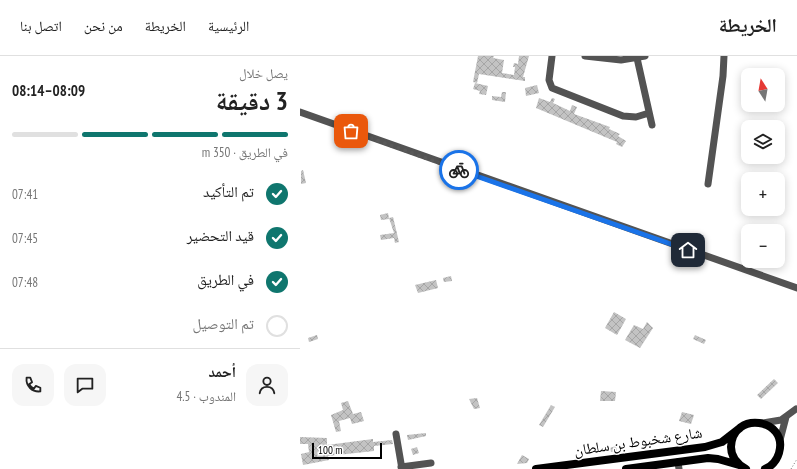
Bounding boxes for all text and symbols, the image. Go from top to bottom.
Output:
text: الخريطة [719,13,777,37]
text: اتصل بنا [20,17,62,35]
text: من نحن [84,17,123,35]
text: الخريطة [145,17,186,35]
text: الرئيسية [208,17,249,35]
text: يصل خلال [239,65,288,82]
north arrow [741,68,785,112]
map controls [741,68,785,268]
text: 08:09–08:14 [12,81,85,100]
text: 3 دقيقة [216,84,288,117]
pin [334,114,368,148]
icon: bag [340,120,362,142]
button: layers [741,120,785,164]
text: في الطريق · 350 m [202,144,288,161]
courier [439,150,479,190]
icon: bike [448,159,470,181]
button: + [741,172,785,216]
text: تم التأكيد [203,182,254,201]
icon: check [266,183,288,205]
text: 07:41 [12,186,38,203]
button: − [741,224,785,268]
text: قيد التحضير [187,226,254,245]
icon: check [266,227,288,249]
text: 07:45 [12,230,38,247]
pin [671,233,705,267]
icon: home [677,239,699,261]
text: في الطريق [197,270,254,289]
icon: check [266,271,288,293]
text: 07:48 [12,274,38,291]
text: تم التوصيل [193,314,254,333]
text: أحمد [209,362,236,381]
button: phone [12,364,54,406]
button: chat [64,364,106,406]
button: person [246,364,288,406]
text: المندوب · 4.5 [176,388,236,405]
street label: شارع شخبوط بن سلطان [573,423,704,460]
scale bar [312,441,382,460]
text: 100 m [318,443,342,457]

